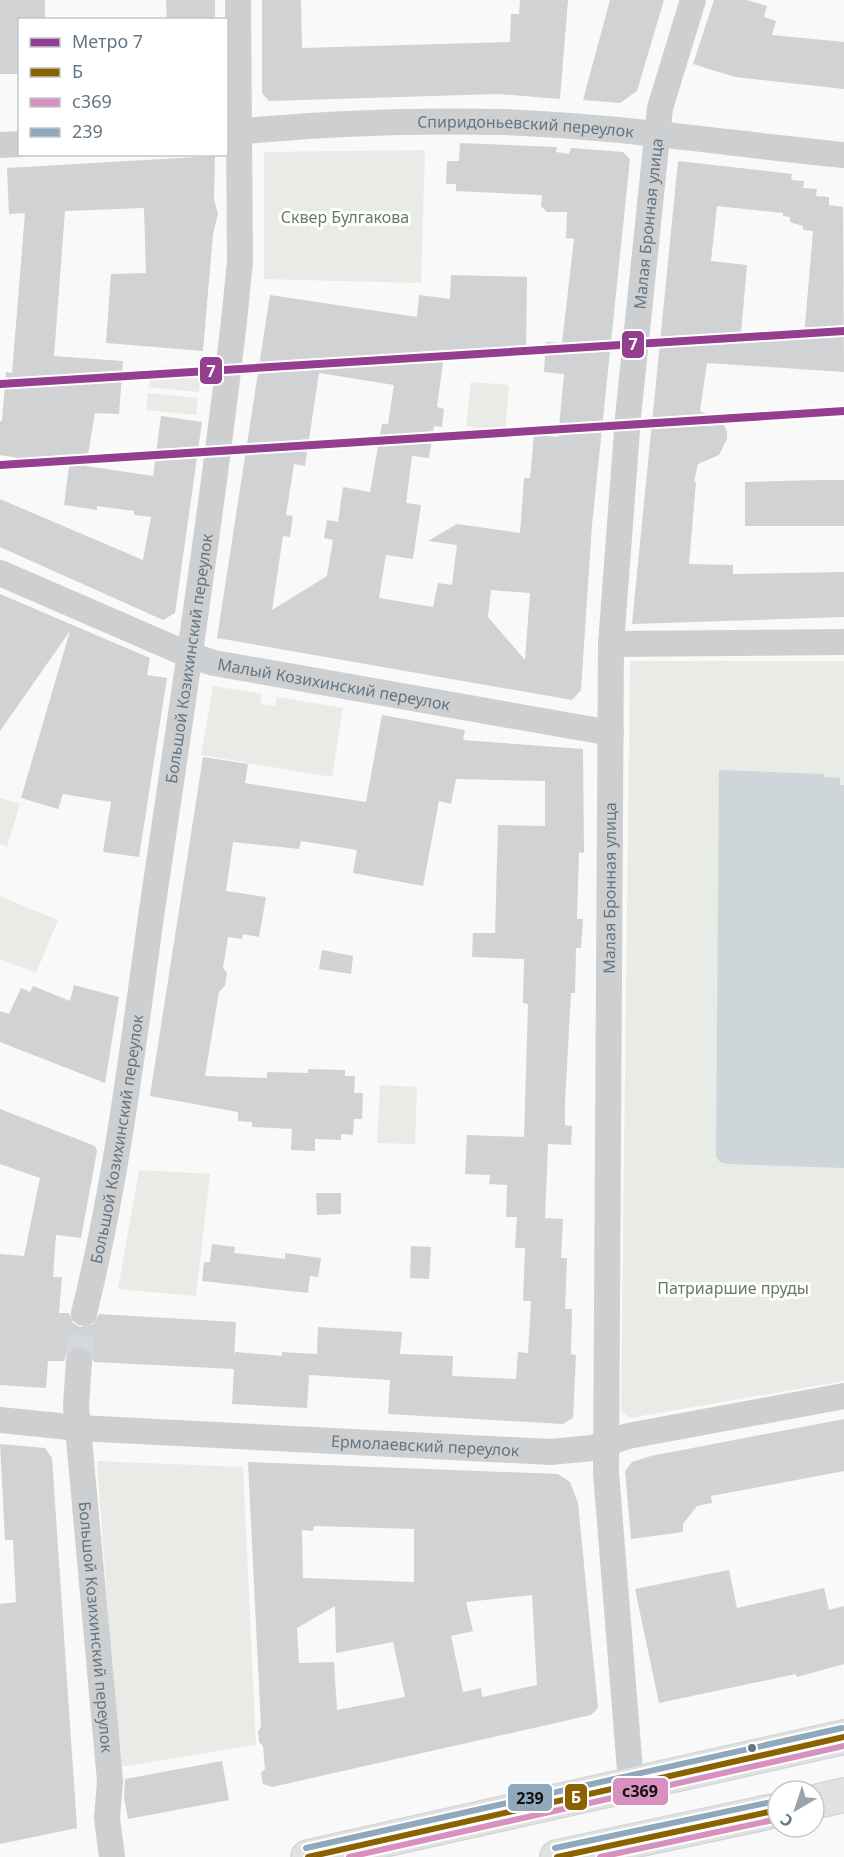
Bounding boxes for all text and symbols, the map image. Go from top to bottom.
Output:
legend [18,18,228,156]
text: Метро 7 [72,29,143,53]
text: Б [72,59,83,83]
text: с369 [72,89,112,113]
street label: Спиридоньевский переулок [417,110,635,143]
text: 239 [72,119,103,143]
street label: Малая Бронная улица [628,137,668,310]
park label: Сквер Булгакова [281,206,409,228]
line badge: 7 [621,330,645,359]
text: 7 [628,333,638,355]
line badge: 7 [199,356,223,385]
text: 7 [206,360,216,382]
street label: Большой Козихинский переулок [160,532,218,785]
street label: Малый Козихинский переулок [216,653,452,716]
street label: Малая Бронная улица [598,802,621,974]
street label: Большой Козихинский переулок [85,1013,148,1266]
park label: Патриаршие пруды [657,1277,809,1299]
street label: Ермолаевский переулок [330,1430,520,1461]
street label: Большой Козихинский переулок [74,1500,118,1754]
unlabelled marker [746,1742,758,1754]
line badge: с369 [612,1777,669,1806]
north arrow [766,1779,826,1839]
text: с369 [622,1780,658,1802]
line badge: 239 [507,1783,553,1812]
line badge: Б [564,1783,588,1811]
text: Б [571,1786,581,1808]
text: 239 [516,1787,544,1809]
text: С [776,1809,797,1832]

